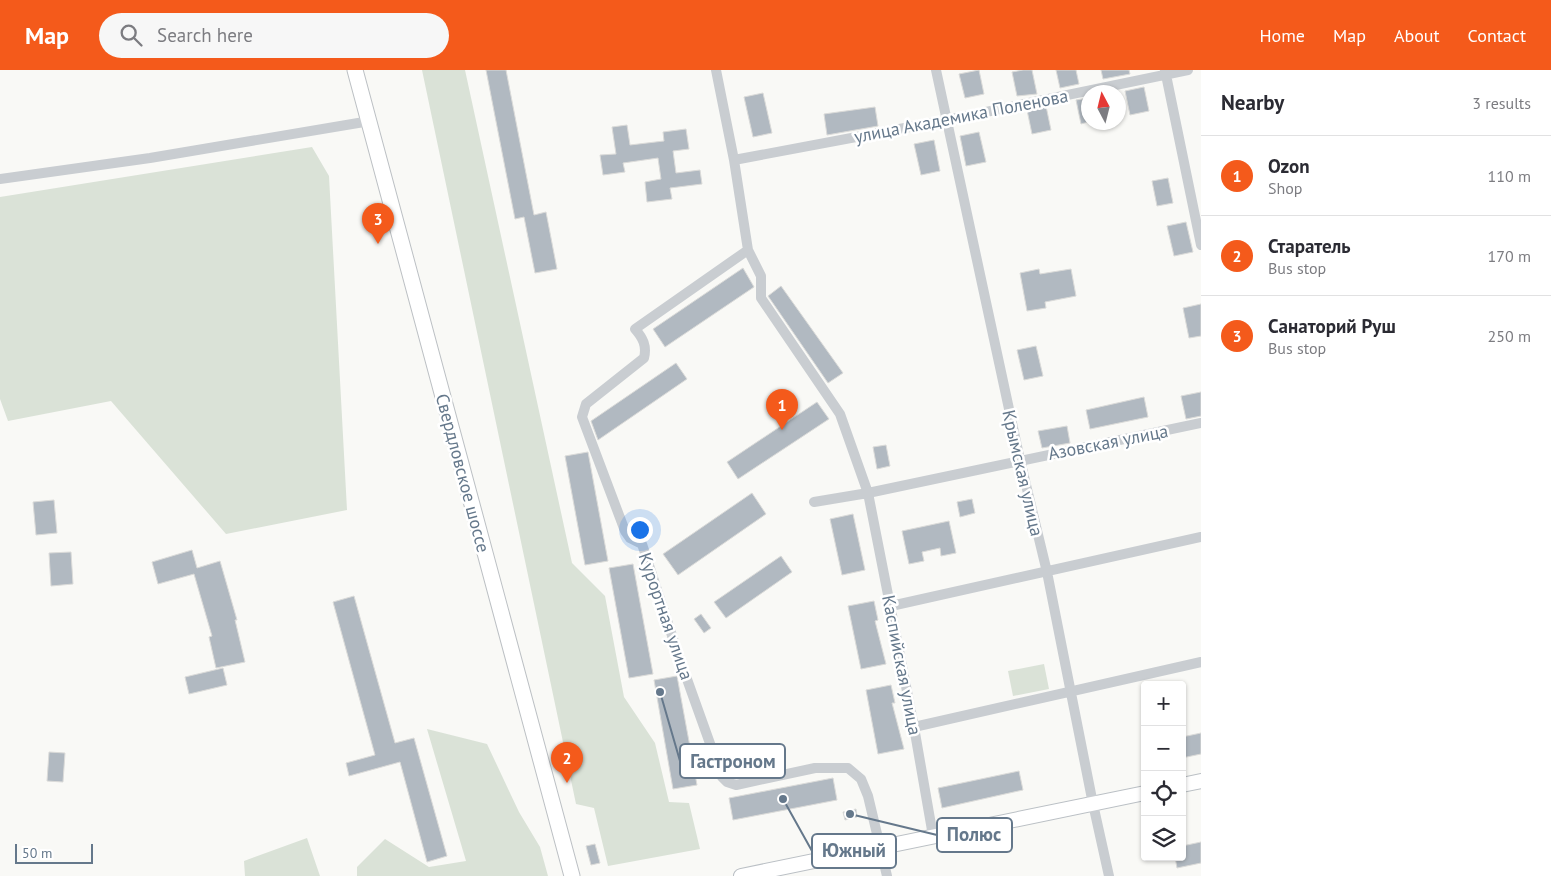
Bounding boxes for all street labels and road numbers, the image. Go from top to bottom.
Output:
street label: улица Академика Поленова [852,84,1070,148]
street label: Свердловское шоссе [431,391,495,555]
street label: Крымская улица [997,408,1049,538]
street label: Азовская улица [1046,419,1170,465]
street label: Курортная улица [633,549,699,683]
street label: Каспийская улица [877,593,927,737]

